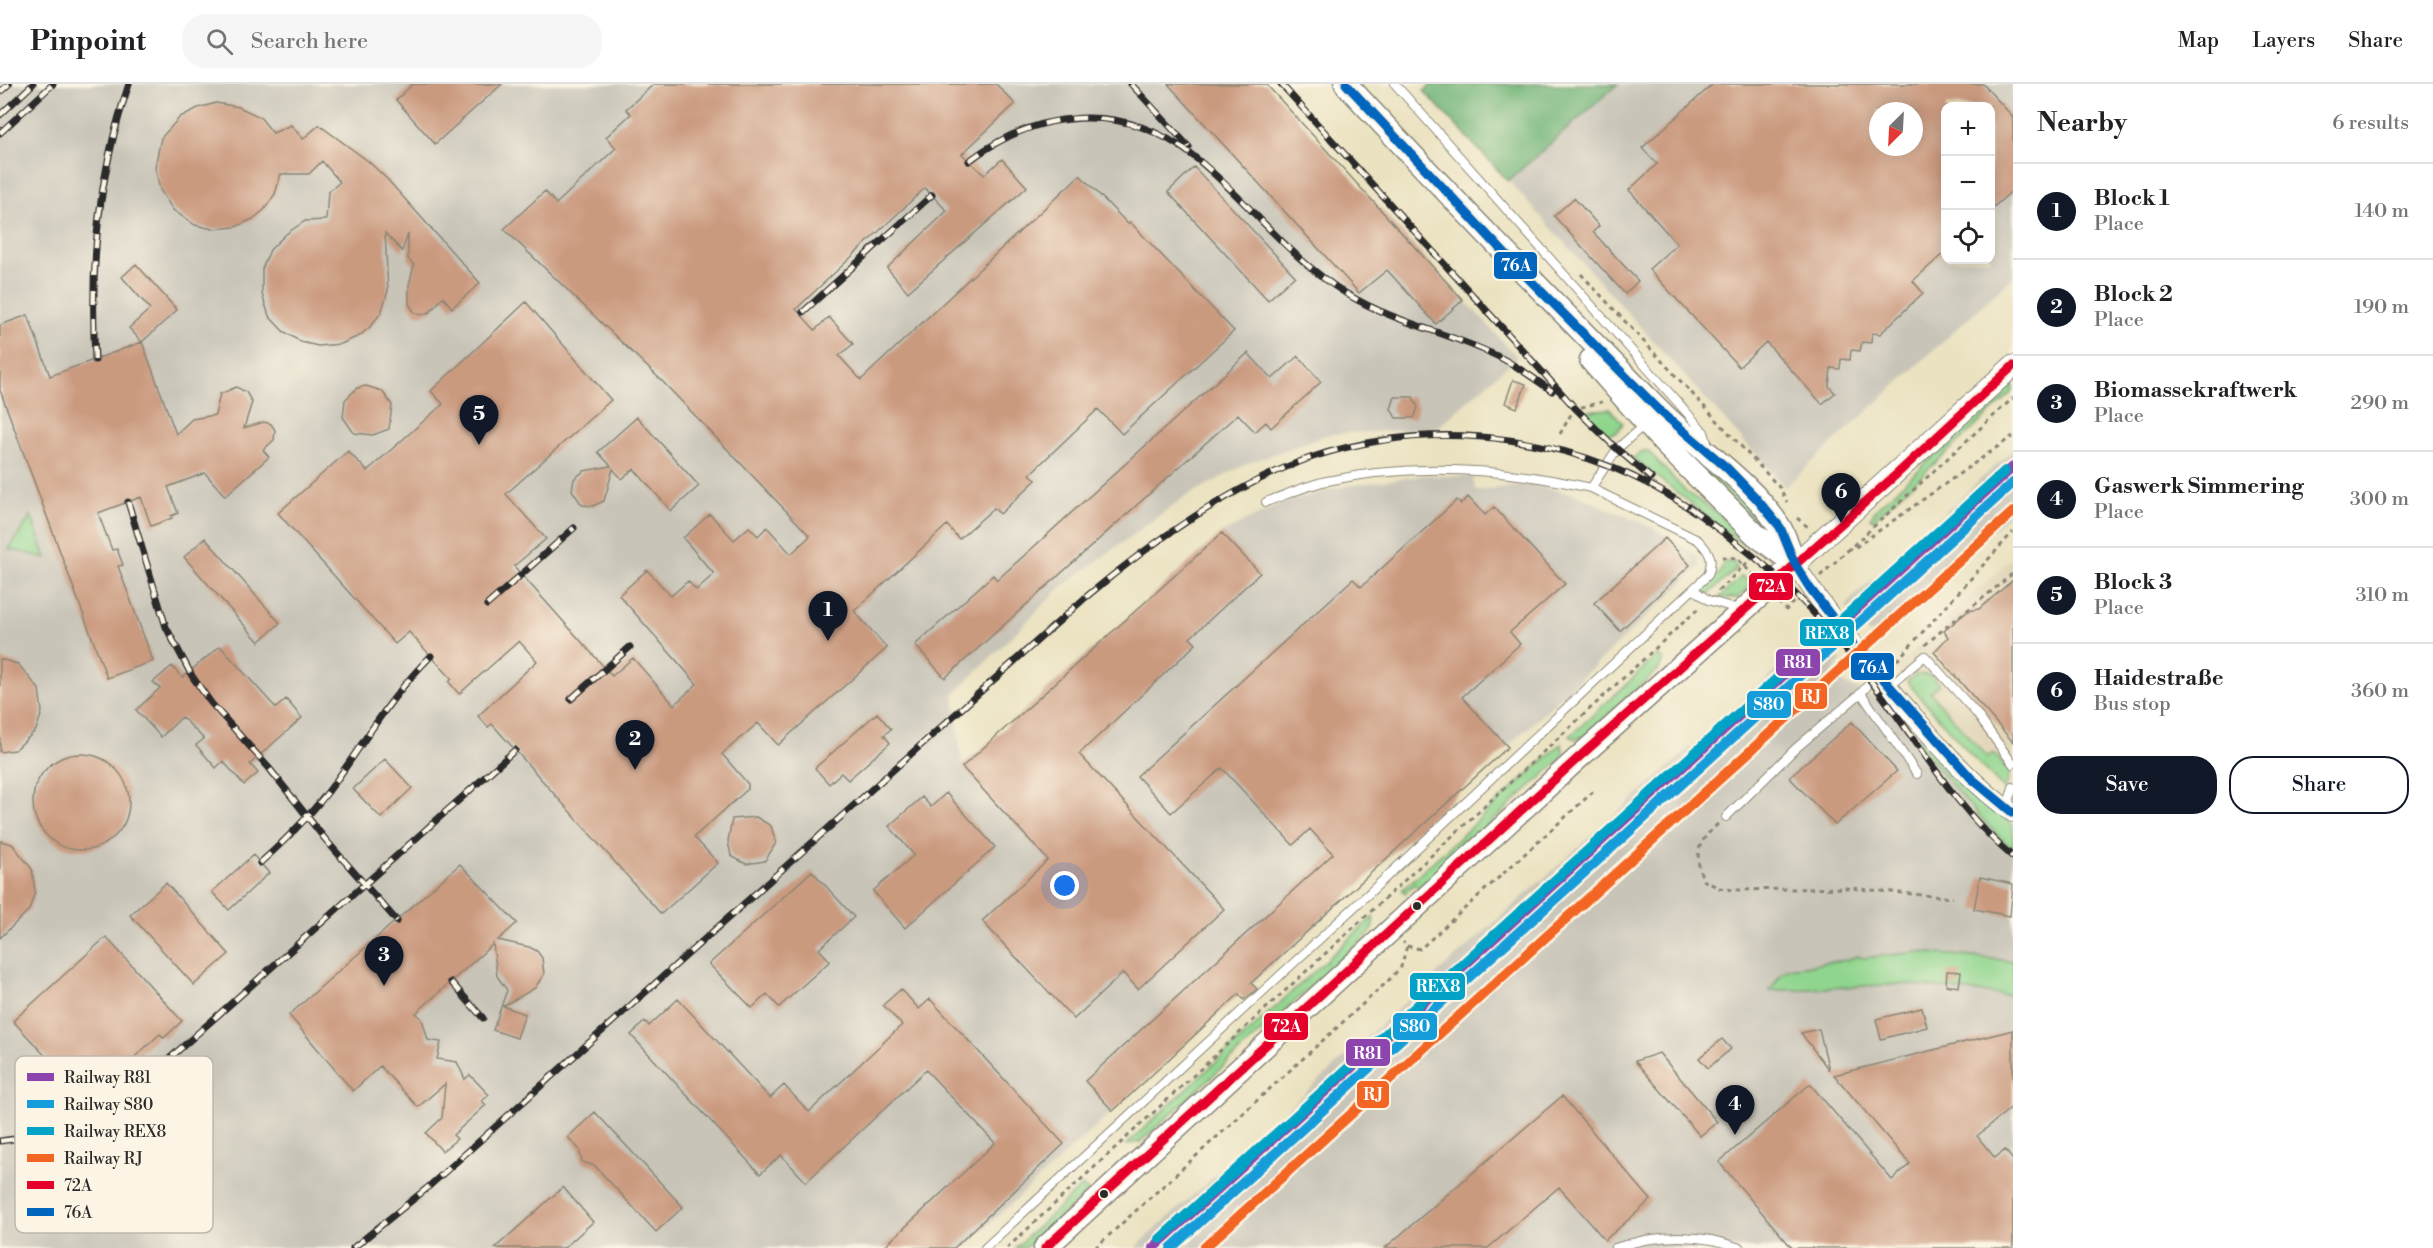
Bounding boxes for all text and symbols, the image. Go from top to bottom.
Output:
search box [182,14,602,68]
text: Pinpoint [30,24,146,59]
icon: search [203,25,236,58]
text: Search here [251,28,368,55]
text: Map [2178,28,2219,54]
text: Layers [2252,28,2315,54]
text: Share [2348,28,2403,54]
north arrow [1869,102,1923,156]
map controls [1941,102,1995,264]
button: + [1941,102,1995,156]
text: Nearby [2037,107,2127,139]
text: 6 results [2332,111,2409,136]
button: − [1941,156,1995,210]
text: Block 1 [2094,185,2170,212]
text: 1 [2052,199,2061,224]
text: 140 m [2354,199,2409,224]
button: locate [1941,210,1995,264]
text: Place [2094,212,2144,237]
line badge: 76A [1493,251,1538,280]
text: 76A [1501,256,1532,276]
text: Block 2 [2094,281,2173,308]
text: 2 [2050,295,2063,320]
text: 190 m [2354,295,2409,320]
text: Place [2094,308,2144,333]
text: Biomassekraftwerk [2094,377,2297,404]
text: 3 [2050,391,2063,416]
text: 290 m [2351,391,2409,416]
pin: 5 [460,396,498,445]
text: Place [2094,404,2144,429]
text: Gaswerk Simmering [2094,473,2304,500]
pin: 6 [1822,474,1860,523]
text: 4 [2050,487,2063,512]
text: 300 m [2350,487,2409,512]
text: Place [2094,500,2144,525]
text: Block 3 [2094,569,2172,596]
line badge: 72A [1748,572,1794,601]
text: 72A [1756,577,1787,597]
text: 5 [2050,583,2063,608]
text: 310 m [2356,583,2409,608]
pin: 1 [808,592,848,641]
text: Place [2094,596,2144,621]
line badge: REX8 [1799,618,1855,647]
text: REX8 [1805,624,1849,644]
line badge: R81 [1775,648,1821,677]
line badge: 76A [1850,652,1895,681]
text: R81 [1783,653,1813,673]
text: 76A [1858,658,1889,678]
text: Haidestraße [2094,665,2224,692]
text: 6 [2050,679,2063,704]
text: 360 m [2351,679,2409,704]
line badge: RJ [1794,682,1828,710]
text: RJ [1801,687,1821,707]
line badge: S80 [1746,690,1792,719]
text: Bus stop [2094,692,2171,717]
text: S80 [1754,695,1784,715]
pin: 2 [616,720,654,770]
button: Save [2037,756,2217,814]
button: Share [2229,756,2409,814]
your location [1050,871,1079,900]
unlabelled marker [1411,900,1423,912]
pin: 3 [364,936,404,986]
line badge: REX8 [1409,972,1466,1001]
text: REX8 [1416,977,1460,997]
line badge: 72A [1263,1012,1309,1041]
line badge: S80 [1392,1012,1438,1041]
text: 72A [1271,1017,1302,1037]
text: S80 [1400,1017,1430,1037]
line badge: R81 [1345,1038,1391,1067]
text: R81 [1353,1044,1383,1064]
legend [15,1056,213,1233]
text: Railway R81 [64,1068,151,1088]
line badge: RJ [1356,1080,1390,1109]
text: RJ [1363,1085,1383,1105]
pin: 4 [1716,1086,1754,1135]
text: Railway S80 [64,1095,153,1115]
text: Railway REX8 [64,1122,167,1142]
text: Railway RJ [64,1149,143,1169]
text: 72A [64,1176,93,1196]
unlabelled marker [1098,1188,1110,1200]
text: 76A [64,1203,93,1223]

